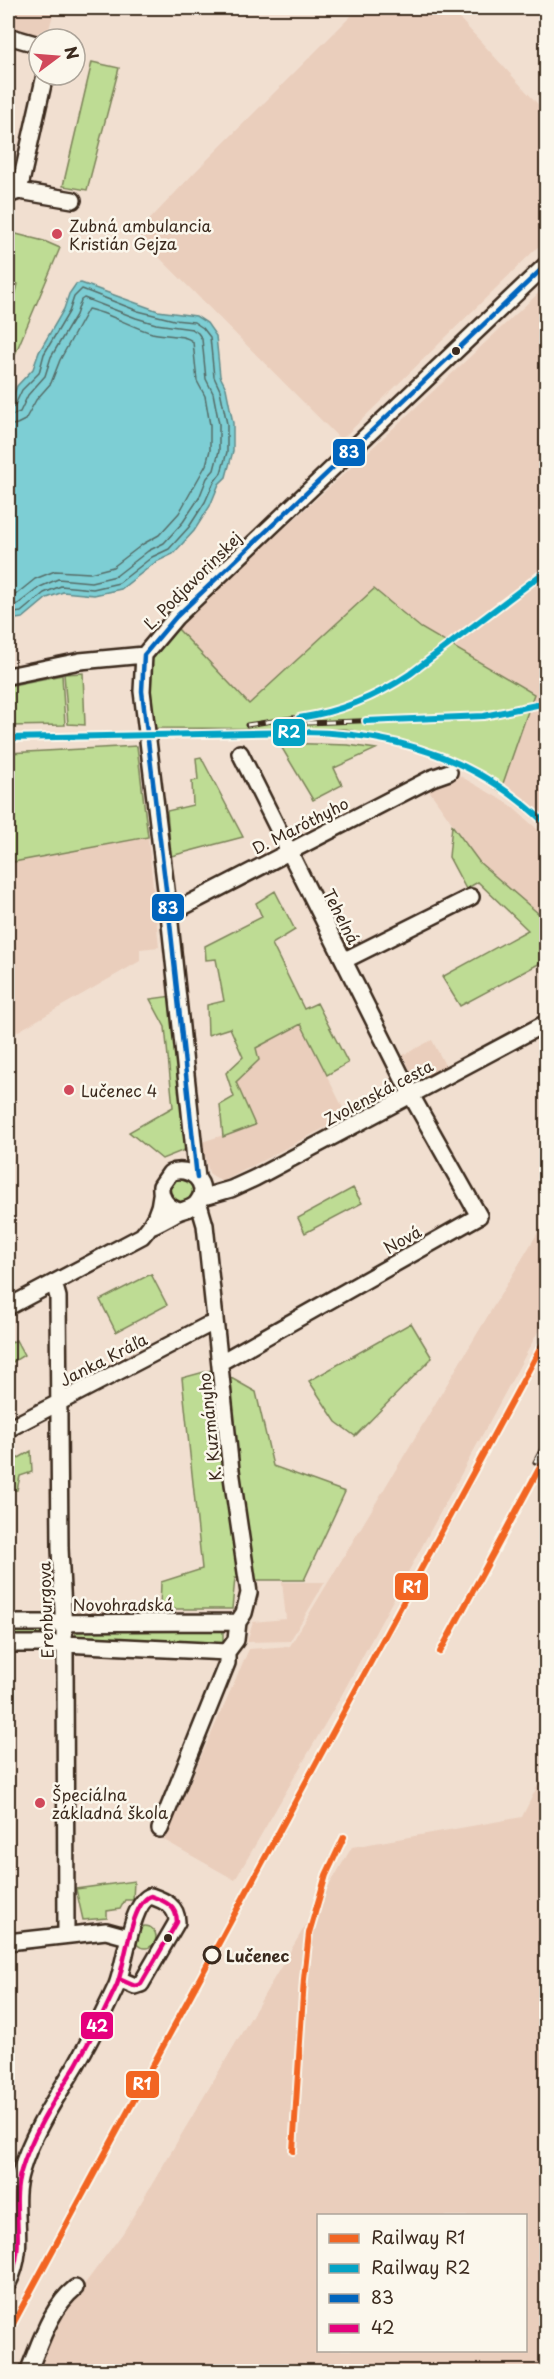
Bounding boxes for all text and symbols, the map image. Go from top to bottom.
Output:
north arrow [27,27,87,87]
text: N [59,43,86,62]
place label: Zubná ambulancia Kristián Gejza [69,213,212,255]
marker: Zubná ambulancia Kristián Gejza [50,227,64,241]
unlabelled marker [450,345,462,357]
line badge: 83 [332,438,366,467]
text: 83 [339,439,359,463]
street label: Ľ. Podjavorinskej [138,526,246,634]
line badge: R2 [272,718,306,747]
text: R2 [278,719,300,743]
street label: D. Maróthyho [248,790,352,860]
street label: Tehelná [318,884,366,948]
line badge: 83 [151,893,185,922]
text: 83 [158,895,178,919]
street label: Zvolenská cesta [319,1053,437,1131]
place label: Lučenec 4 [81,1078,157,1102]
marker: Lučenec 4 [62,1083,76,1097]
street label: Nová [379,1219,425,1259]
street label: Janka Kráľa [55,1327,151,1391]
street label: K. Kuzmányho [191,1372,227,1482]
street label: Erenburgova [31,1561,59,1659]
line badge: R1 [394,1572,429,1601]
text: R1 [403,1574,422,1598]
street label: Novohradská [73,1592,174,1616]
place label: Špeciálna základná škola [52,1782,168,1824]
marker: Špeciálna základná škola [33,1796,47,1810]
unlabelled marker [162,1932,174,1944]
place label: Lučenec [226,1943,290,1967]
marker: Lučenec [203,1946,221,1964]
line badge: 42 [80,2011,114,2040]
text: 42 [86,2013,108,2037]
line badge: R1 [125,2070,160,2099]
text: R1 [133,2071,152,2095]
legend [317,2214,527,2352]
text: Railway R1 [371,2223,465,2250]
text: Railway R2 [371,2253,470,2280]
text: 83 [371,2283,394,2310]
text: 42 [371,2313,395,2340]

